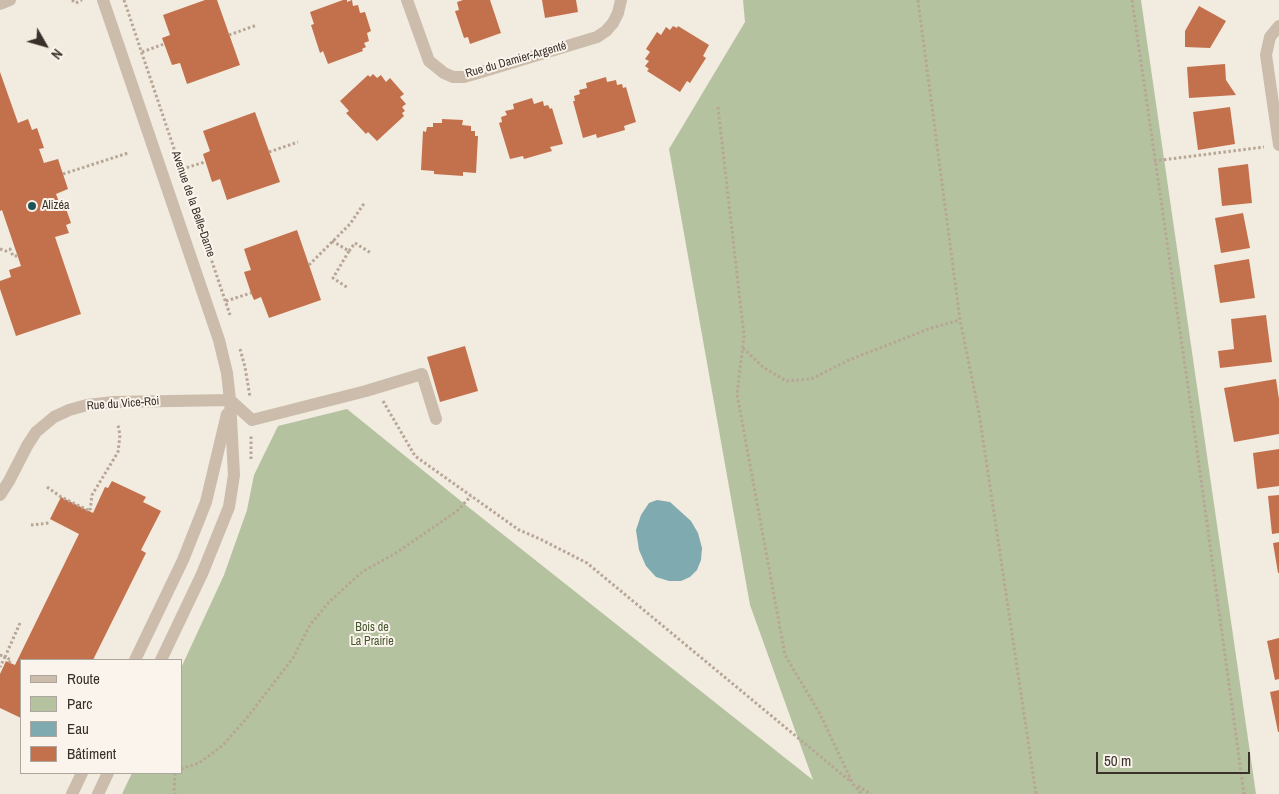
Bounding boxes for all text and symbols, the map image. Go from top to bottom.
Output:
north arrow [20,20,70,70]
street label: Rue du Damier-Argenté [464,39,568,81]
text: N [47,45,66,63]
street label: Avenue de la Belle-Dame [168,149,218,259]
place label: Alizéa [42,199,69,213]
marker: Alizéa [26,200,38,212]
street label: Rue du Vice-Roi [86,394,160,414]
park label: Bois de La Prairie [350,621,394,649]
legend [20,659,182,774]
text: Route [67,668,100,689]
text: Parc [67,693,92,714]
text: Eau [67,718,89,739]
scale bar [1099,742,1253,774]
text: Bâtiment [67,743,116,764]
text: 50 m [1104,750,1131,771]

